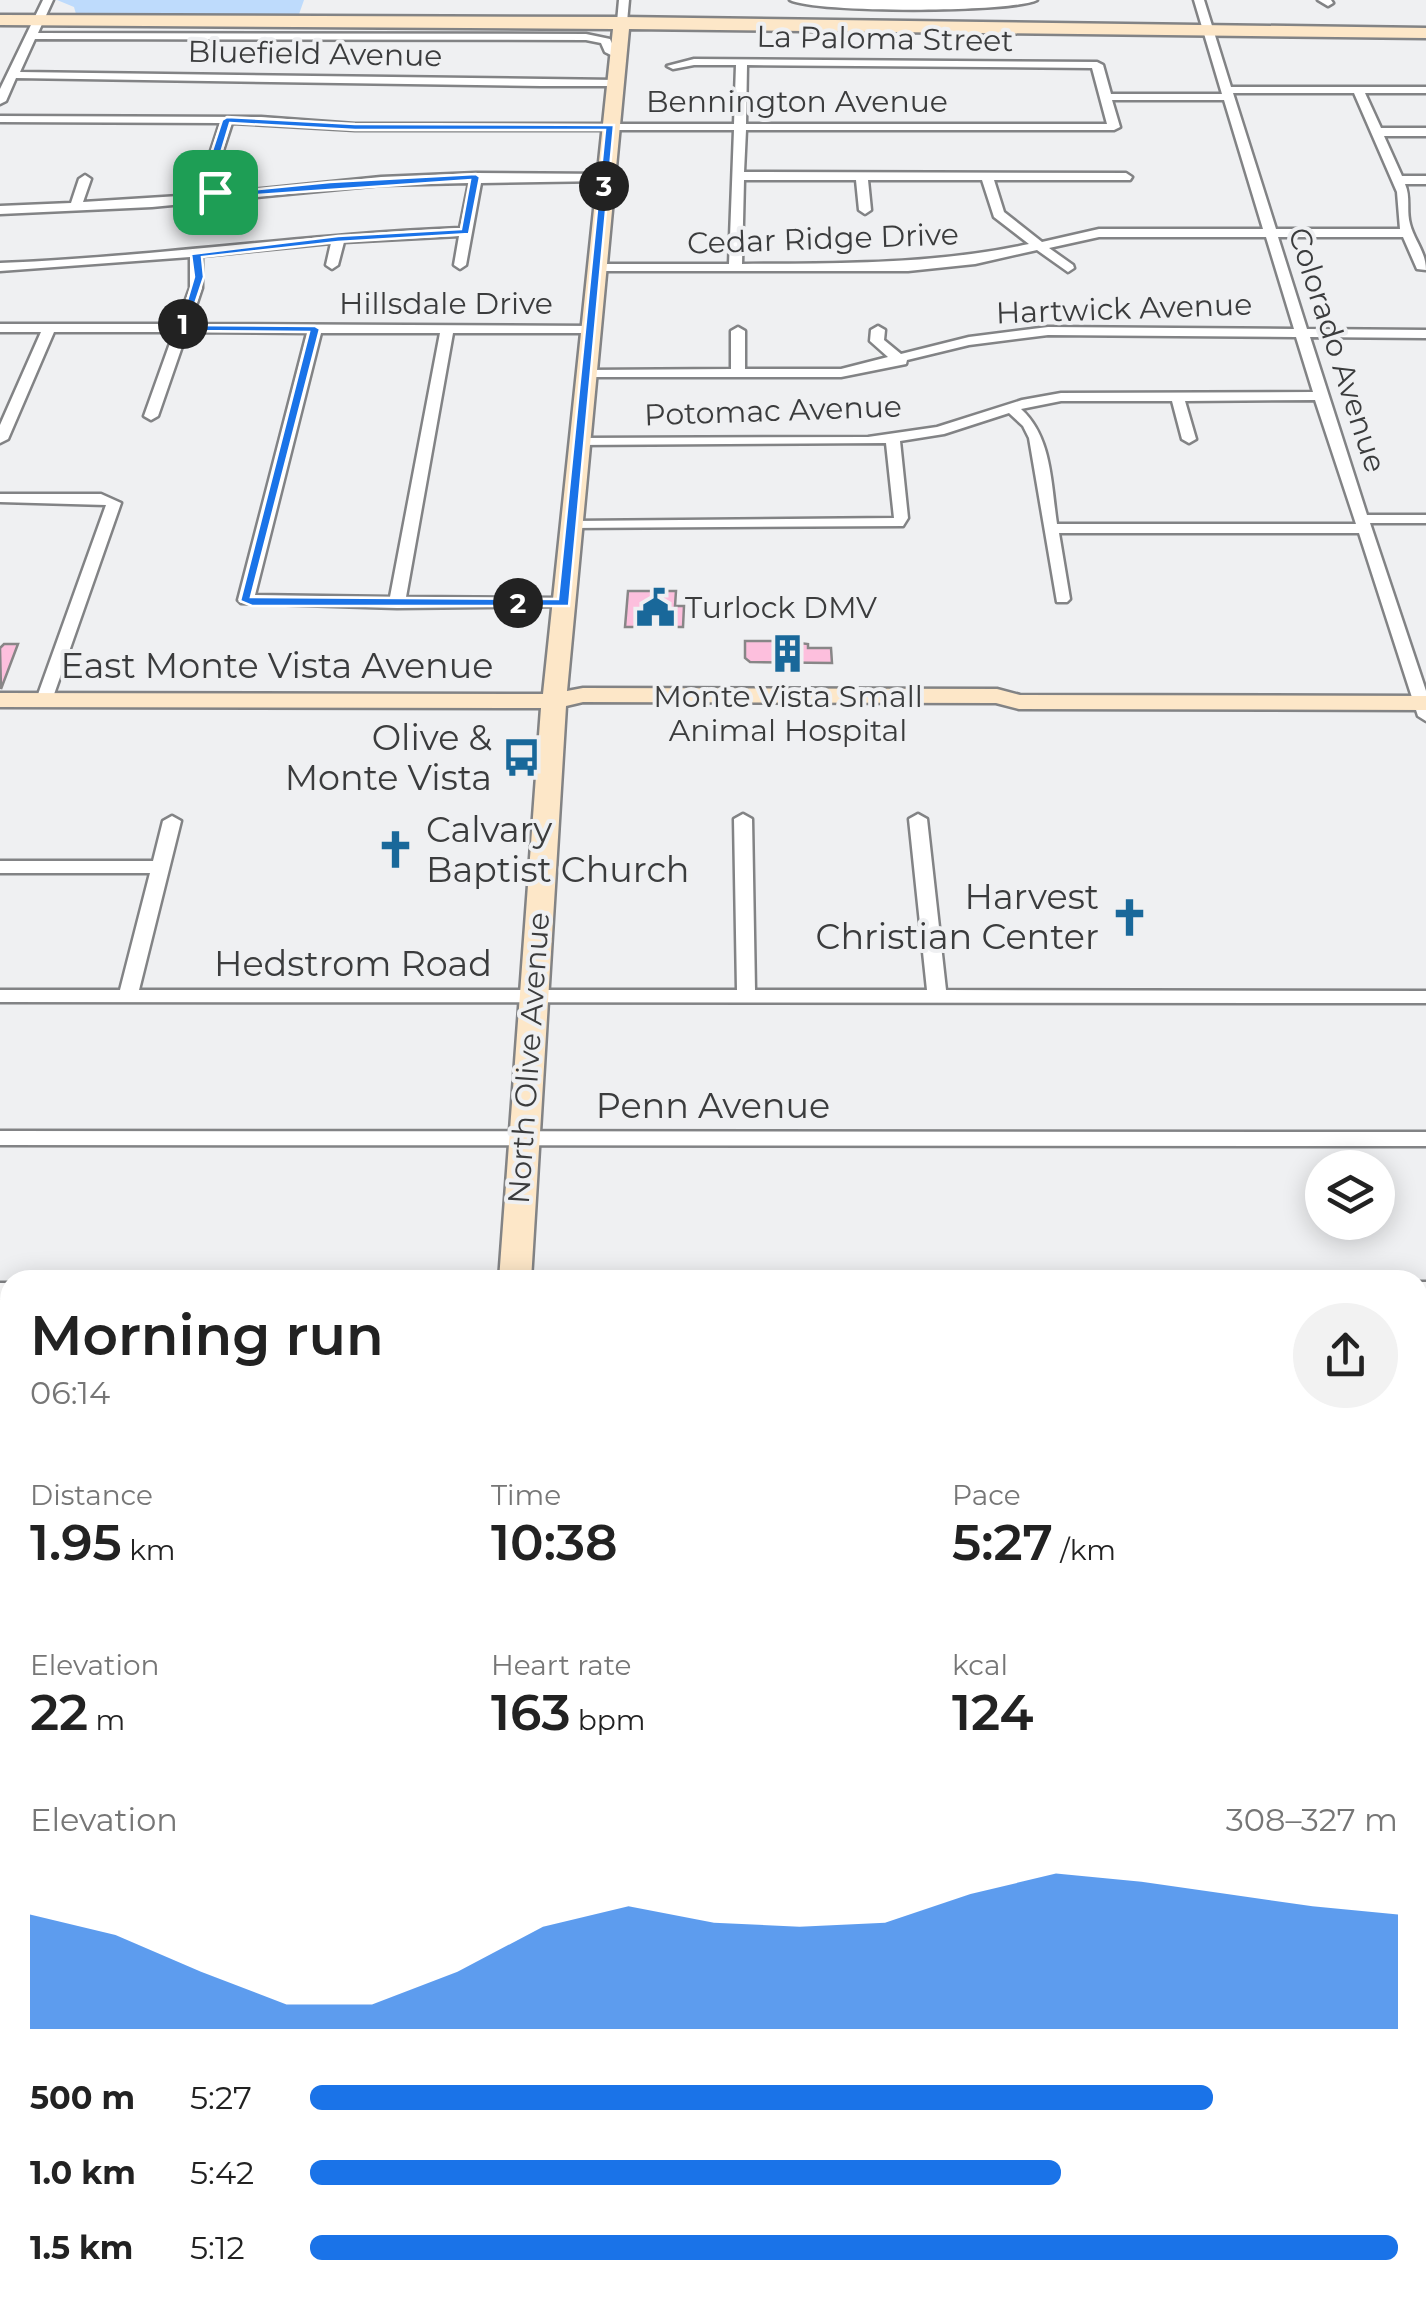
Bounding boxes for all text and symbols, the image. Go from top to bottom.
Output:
street label: La Paloma Street [756,18,1014,59]
street label: Bluefield Avenue [187,33,443,74]
street label: Bennington Avenue [646,83,948,120]
pin [173,150,258,235]
pin: 3 [579,161,629,211]
icon: arrive [188,165,243,220]
text: 3 [596,169,612,203]
street label: Cedar Ridge Drive [686,215,959,262]
street label: Colorado Avenue [1280,223,1394,477]
street label: Hillsdale Drive [339,285,553,322]
street label: Hartwick Avenue [995,286,1253,331]
pin: 1 [158,299,208,349]
text: 1 [178,307,188,341]
street label: Potomac Avenue [643,388,902,433]
pin: 2 [493,578,543,628]
text: 2 [510,586,526,620]
public building icon: Turlock DMV [634,587,676,629]
place label: Turlock DMV [685,589,877,626]
building icon: Monte Vista Small Animal Hospital [767,632,809,674]
street label: East Monte Vista Avenue [61,644,493,687]
place label: Monte Vista Small Animal Hospital [653,678,923,749]
place label: Olive & Monte Vista [285,716,492,799]
bus stop icon: Olive & Monte Vista [501,737,543,779]
place label: Calvary Baptist Church [426,808,690,891]
church icon: Calvary Baptist Church [375,829,417,871]
place label: Harvest Christian Center [816,875,1099,958]
church icon: Harvest Christian Center [1108,896,1150,938]
street label: North Olive Avenue [500,911,557,1205]
street label: Hedstrom Road [214,942,492,985]
street label: Penn Avenue [596,1084,830,1127]
map controls [1305,1150,1395,1240]
button: layers [1305,1150,1395,1240]
text: Morning run [30,1302,384,1369]
button: share [1293,1303,1398,1408]
text: 06:14 [30,1373,110,1412]
text: Distance [30,1478,153,1512]
text: Time [491,1478,561,1512]
text: Pace [952,1478,1021,1512]
text: 1.95 [30,1512,122,1573]
text: 10:38 [491,1512,618,1573]
text: 5:27 [952,1512,1053,1573]
text: km [122,1533,175,1567]
text: /km [1053,1533,1116,1567]
text: Elevation [30,1648,159,1682]
text: Heart rate [491,1648,632,1682]
text: kcal [952,1648,1008,1682]
text: 22 [30,1682,88,1743]
text: 163 [491,1682,571,1743]
text: 124 [952,1682,1033,1743]
text: m [88,1703,125,1737]
text: bpm [571,1703,646,1737]
text: Elevation [30,1800,178,1839]
text: 308–327 m [1226,1800,1398,1839]
text: 500 m [30,2078,135,2117]
text: 5:27 [190,2078,252,2117]
text: 1.0 km [30,2153,136,2192]
text: 5:42 [190,2153,254,2192]
text: 1.5 km [30,2228,133,2267]
text: 5:12 [190,2228,245,2267]

